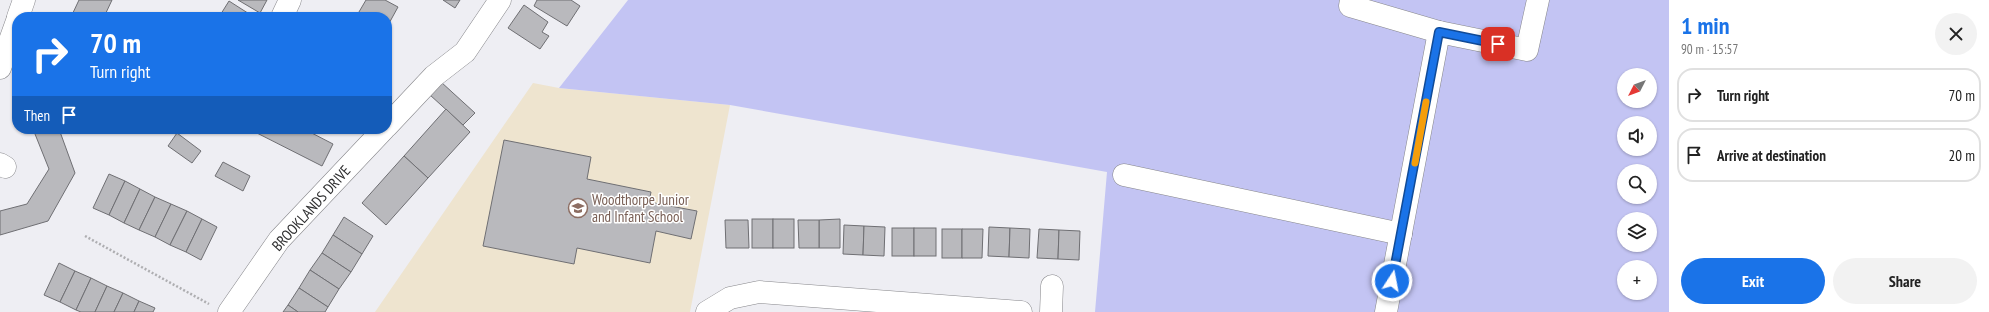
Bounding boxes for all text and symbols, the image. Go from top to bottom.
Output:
text: 1 min [1681,10,1729,41]
button: close [1935,13,1977,55]
text: 70 m [90,24,141,61]
pin [1481,27,1515,61]
icon: right [24,28,76,80]
icon: arrive [1487,33,1509,55]
text: 90 m · 15:57 [1681,41,1738,58]
text: Turn right [90,60,150,83]
north arrow [1617,68,1657,108]
map controls [1617,68,1657,300]
icon: right [1683,84,1705,106]
text: Turn right [1717,86,1769,105]
text: 70 m [1949,86,1975,105]
icon: arrive [58,104,80,126]
text: Then [24,106,50,125]
button: sound [1617,116,1657,156]
icon: arrive [1683,144,1705,166]
text: Arrive at destination [1717,146,1826,165]
text: 20 m [1949,146,1975,165]
street label: BROOKLANDS DRIVE [268,161,354,255]
button: search [1617,164,1657,204]
place label: Woodthorpe Junior and Infant School [592,190,690,226]
school or university icon: Woodthorpe Junior and Infant School [567,197,589,219]
button: layers [1617,212,1657,252]
button: Exit [1681,258,1825,304]
button: Share [1833,258,1977,304]
position arrow [1371,260,1413,302]
button: + [1617,260,1657,300]

